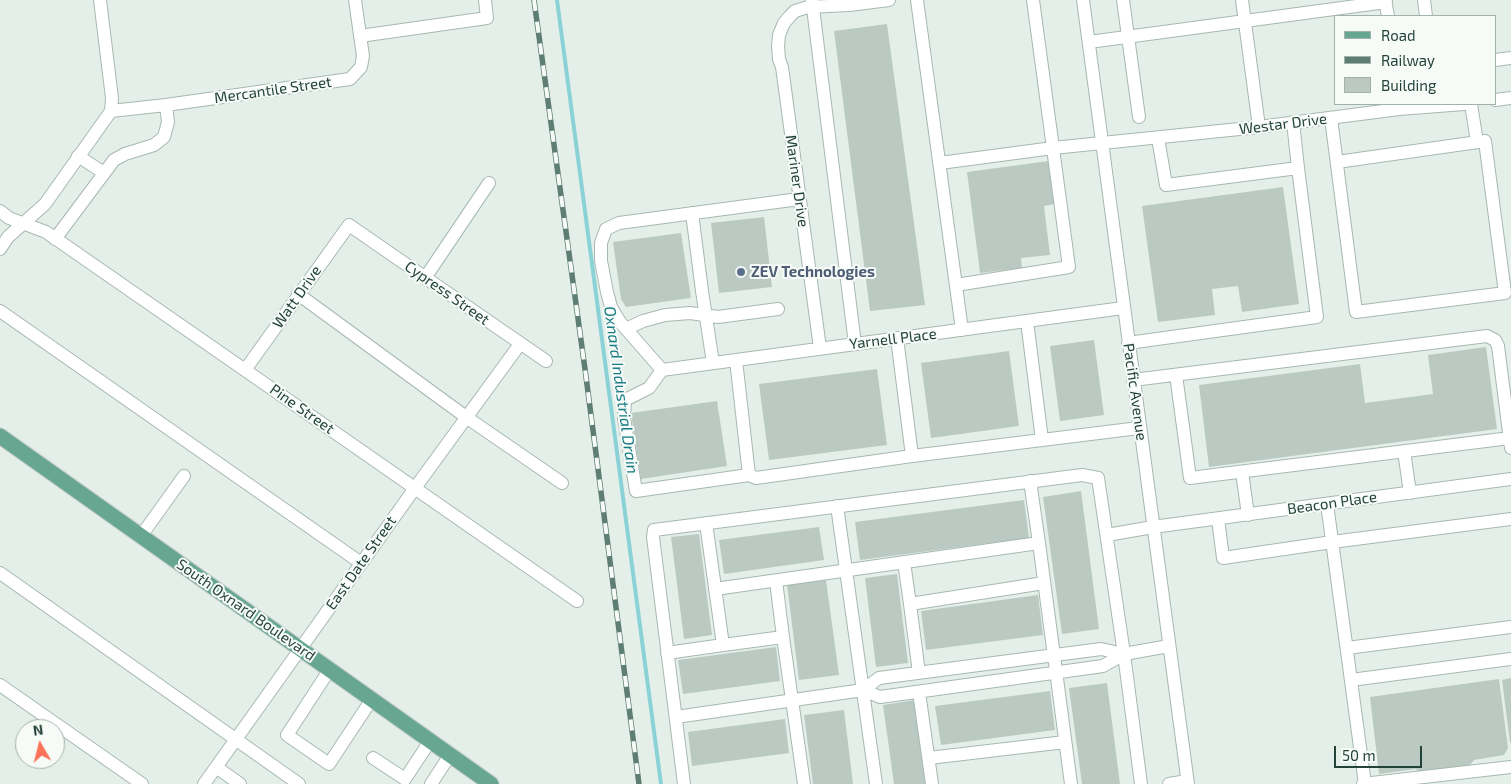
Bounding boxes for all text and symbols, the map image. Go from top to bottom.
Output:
legend [1334,15,1496,105]
text: Road [1381,26,1416,44]
text: Railway [1381,51,1435,69]
street label: Mercantile Street [213,73,333,107]
text: Building [1381,76,1436,94]
street label: Westar Drive [1238,110,1328,138]
street label: Mariner Drive [782,134,812,228]
street label: Cypress Street [401,257,493,329]
street label: Watt Drive [269,262,325,332]
place label: ZEV Technologies [751,263,875,281]
marker: ZEV Technologies [735,266,747,278]
water label: Oxnard Industrial Drain [600,305,642,475]
street label: Yarnell Place [848,325,938,353]
street label: Pacific Avenue [1119,342,1151,442]
street label: Pine Street [266,380,338,438]
street label: Beacon Place [1286,488,1378,518]
street label: East Date Street [322,513,400,613]
street label: South Oxnard Boulevard [173,555,319,665]
north arrow [15,719,65,769]
text: N [32,721,44,739]
scale bar [1336,736,1424,768]
text: 50 m [1342,746,1376,764]

